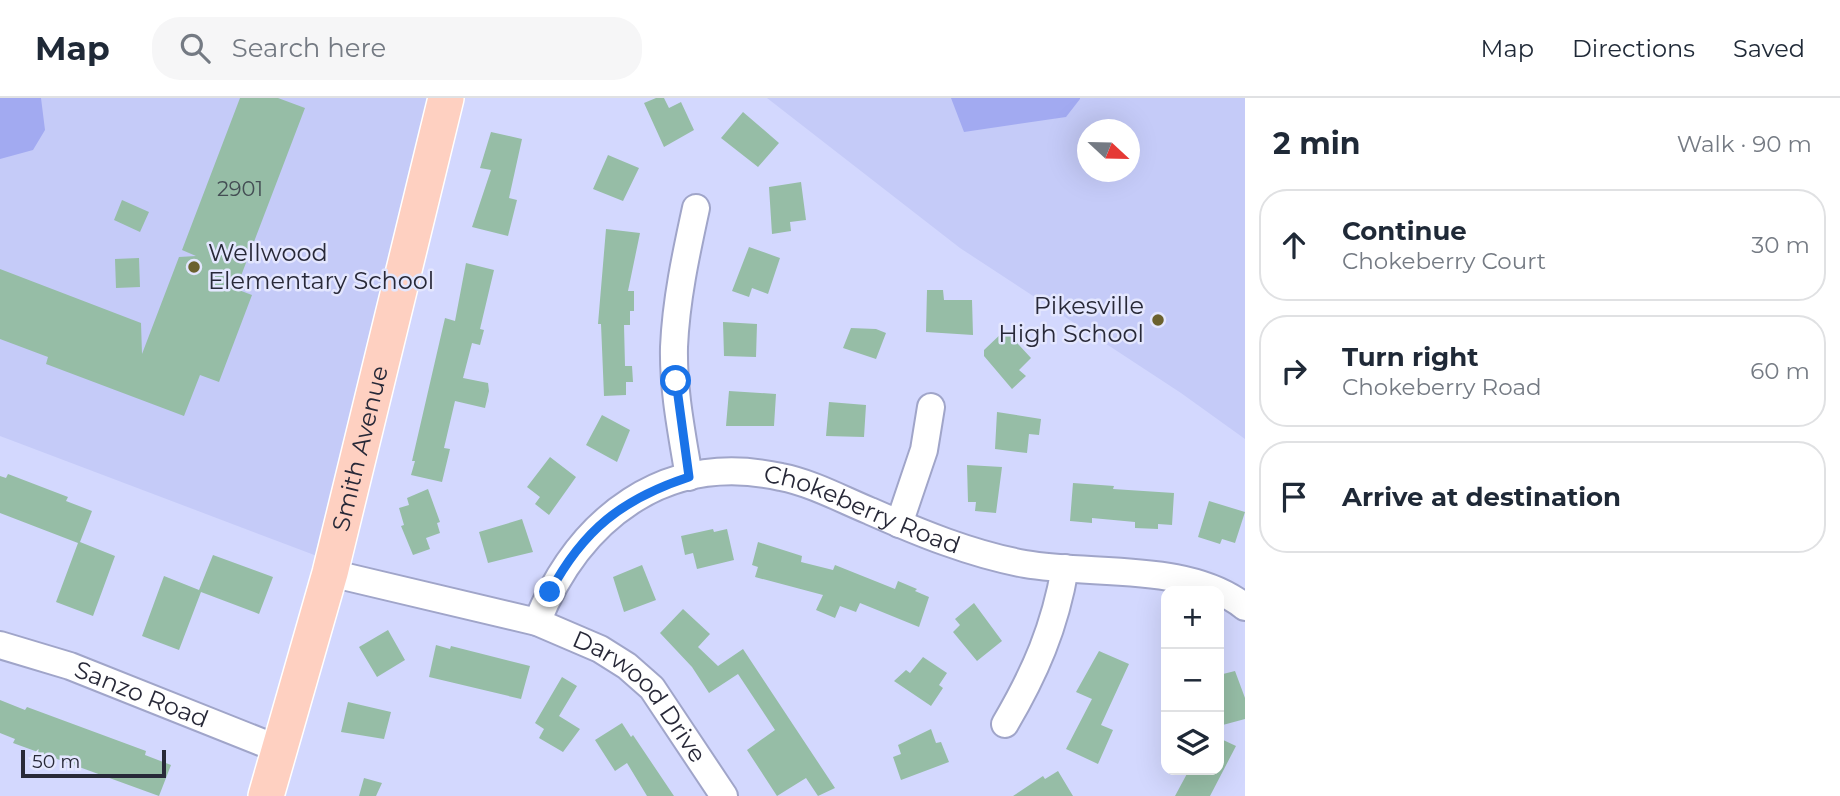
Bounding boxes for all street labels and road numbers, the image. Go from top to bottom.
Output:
street label: Smith Avenue [326,363,394,534]
street label: Chokeberry Road [762,459,964,560]
street label: Darwood Drive [568,624,713,768]
street label: Sanzo Road [71,654,213,734]

